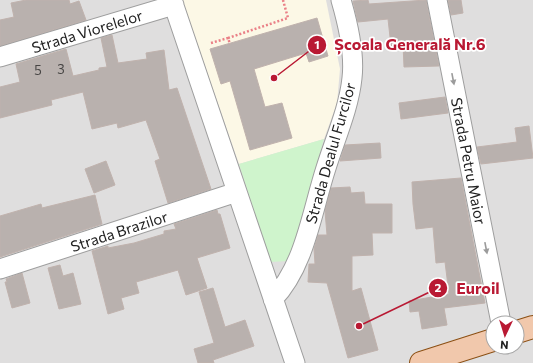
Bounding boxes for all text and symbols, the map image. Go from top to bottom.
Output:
street label: Strada Viorelelor [29,6,145,56]
callout: Școala Generală Nr.6 [307,31,494,59]
text: Școala Generală Nr.6 [334,34,486,55]
text: 1 [314,37,320,51]
house number: 3 [57,61,65,77]
house number: 5 [34,62,42,78]
one-way arrow [451,73,457,86]
street label: Strada Dealul Furcilor [301,80,359,226]
street label: Strada Petru Maior [448,96,490,226]
street label: Strada Brazilor [68,207,170,255]
one-way arrow [484,242,490,254]
callout: Euroil [428,274,508,302]
text: Euroil [456,278,500,297]
text: 2 [435,280,442,294]
north arrow [485,315,525,355]
text: N [500,339,509,352]

